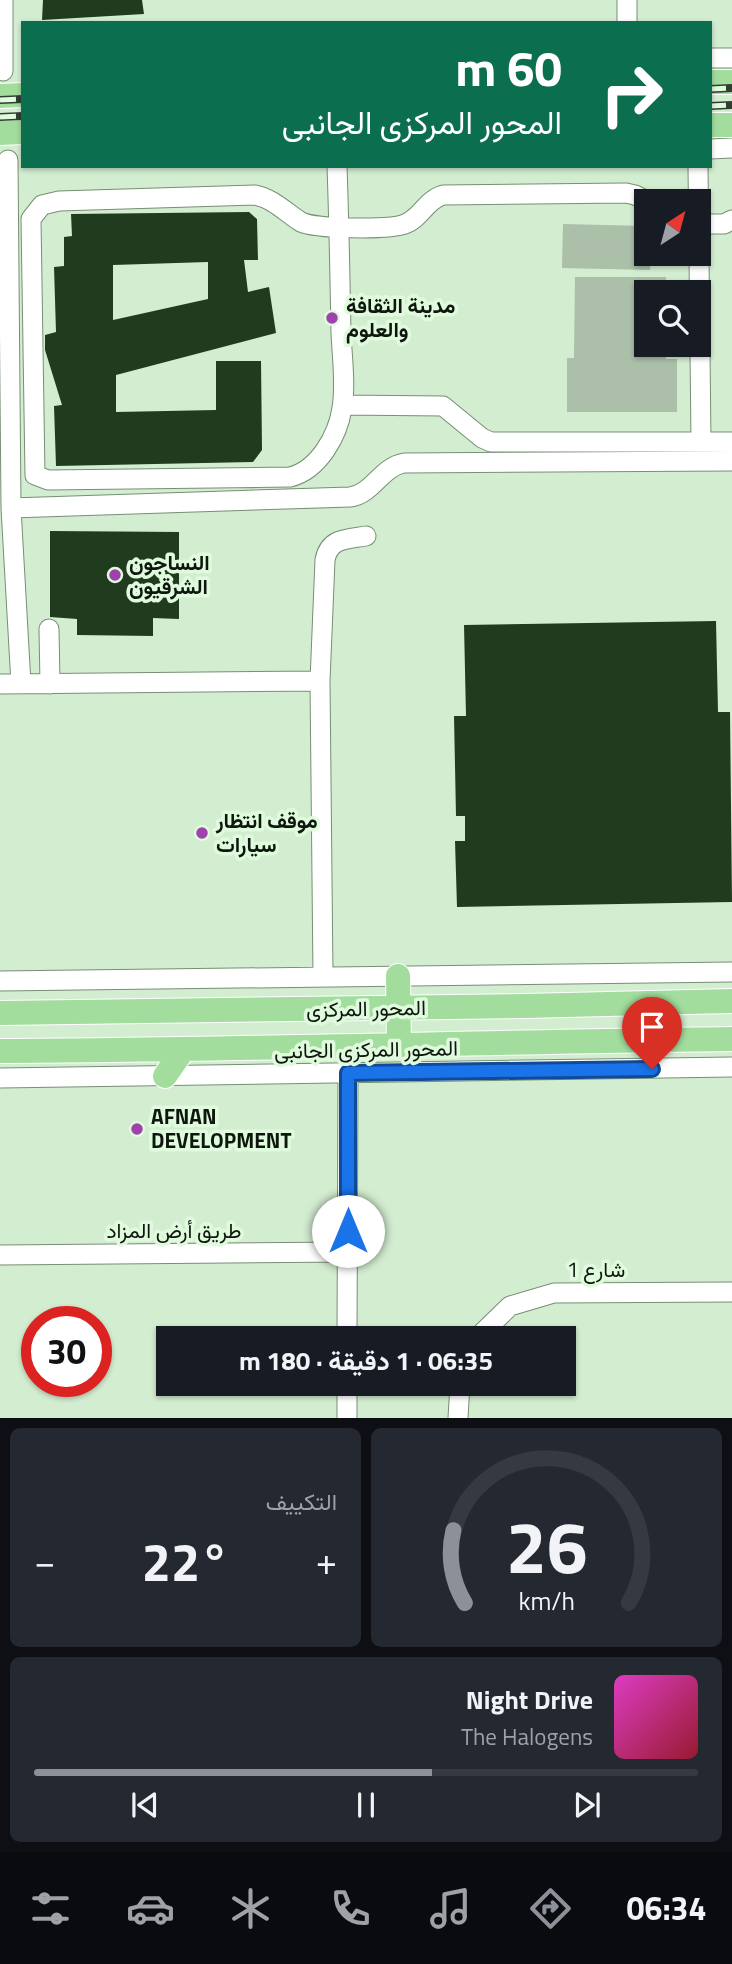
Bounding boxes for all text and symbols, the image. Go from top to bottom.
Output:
text: 60 m [455,30,562,105]
icon: right [586,49,677,140]
text: المحور المركزى الجانبى [282,98,562,146]
north arrow [634,189,710,266]
map controls [634,189,711,357]
button: search [634,280,711,357]
place label: مدينة الثقافة والعلوم [346,289,455,345]
marker: مدينة الثقافة والعلوم [324,310,340,326]
place label: النساجون الشرقيون [129,546,210,602]
marker: النساجون الشرقيون [107,567,123,583]
place label: موقف انتظار سيارات [215,804,318,860]
marker: موقف انتظار سيارات [194,825,210,841]
street label: المحور المركزى [306,991,426,1025]
pin [622,997,682,1069]
icon: arrive [633,1008,671,1046]
street label: المحور المركزى الجانبى [274,1031,458,1067]
place label: AFNAN DEVELOPMENT [151,1100,291,1156]
marker: AFNAN DEVELOPMENT [129,1121,145,1137]
position arrow [311,1194,385,1268]
street label: طريق أرض المزاد [107,1214,241,1246]
street label: شارع 1 [567,1253,625,1285]
speed limit sign: 30 [21,1306,112,1397]
text: 06:35 · 1 دقيقة · 180 m [239,1341,493,1380]
text: التكييف [266,1484,337,1519]
text: 26 [506,1492,587,1602]
text: 22° [142,1522,229,1601]
text: − [34,1532,55,1590]
text: + [316,1532,337,1590]
text: km/h [518,1582,575,1620]
text: Night Drive [466,1680,593,1719]
text: The Halogens [461,1719,593,1754]
icon: previous [126,1786,164,1824]
icon: pause [347,1786,385,1824]
icon: next [568,1786,606,1824]
icon: filters [26,1884,75,1933]
icon: car [126,1884,175,1933]
icon: climate [226,1884,275,1933]
icon: phone [326,1884,375,1933]
icon: music [426,1884,475,1933]
icon: directions [526,1884,575,1933]
text: 06:34 [627,1884,706,1932]

